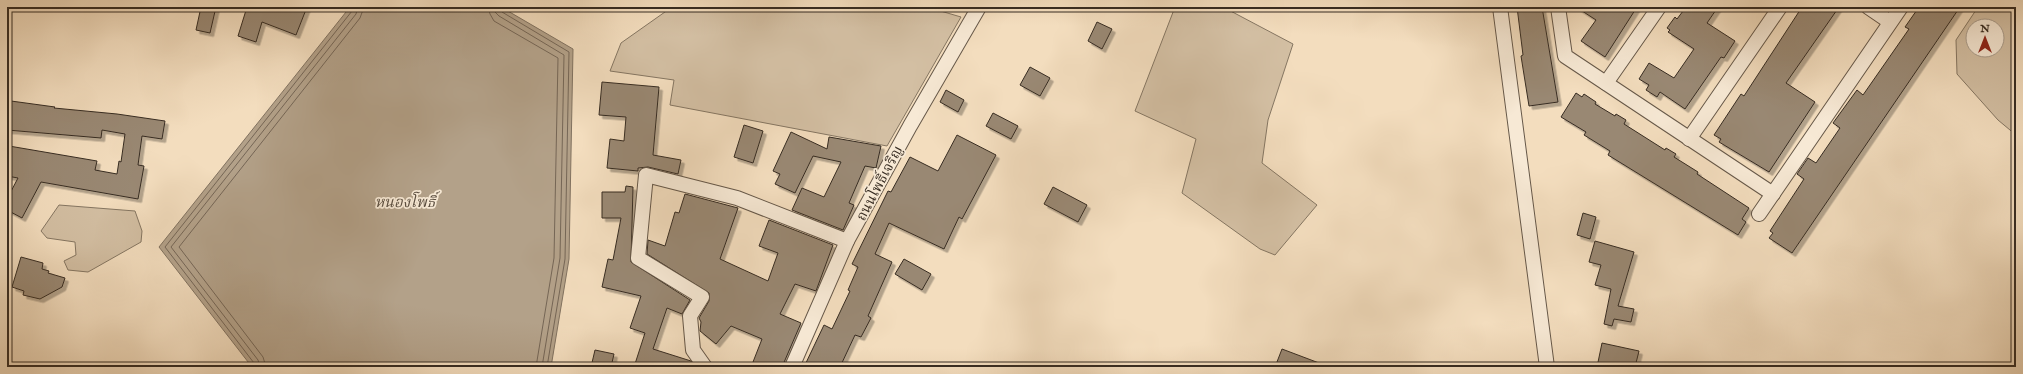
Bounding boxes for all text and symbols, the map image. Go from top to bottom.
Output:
north arrow [1965,18,2005,58]
text: N [1979,22,1990,36]
street label: ถนนโพธิ์เจริญ [851,142,907,224]
water label: หนองโพธิ์ [375,191,441,212]

